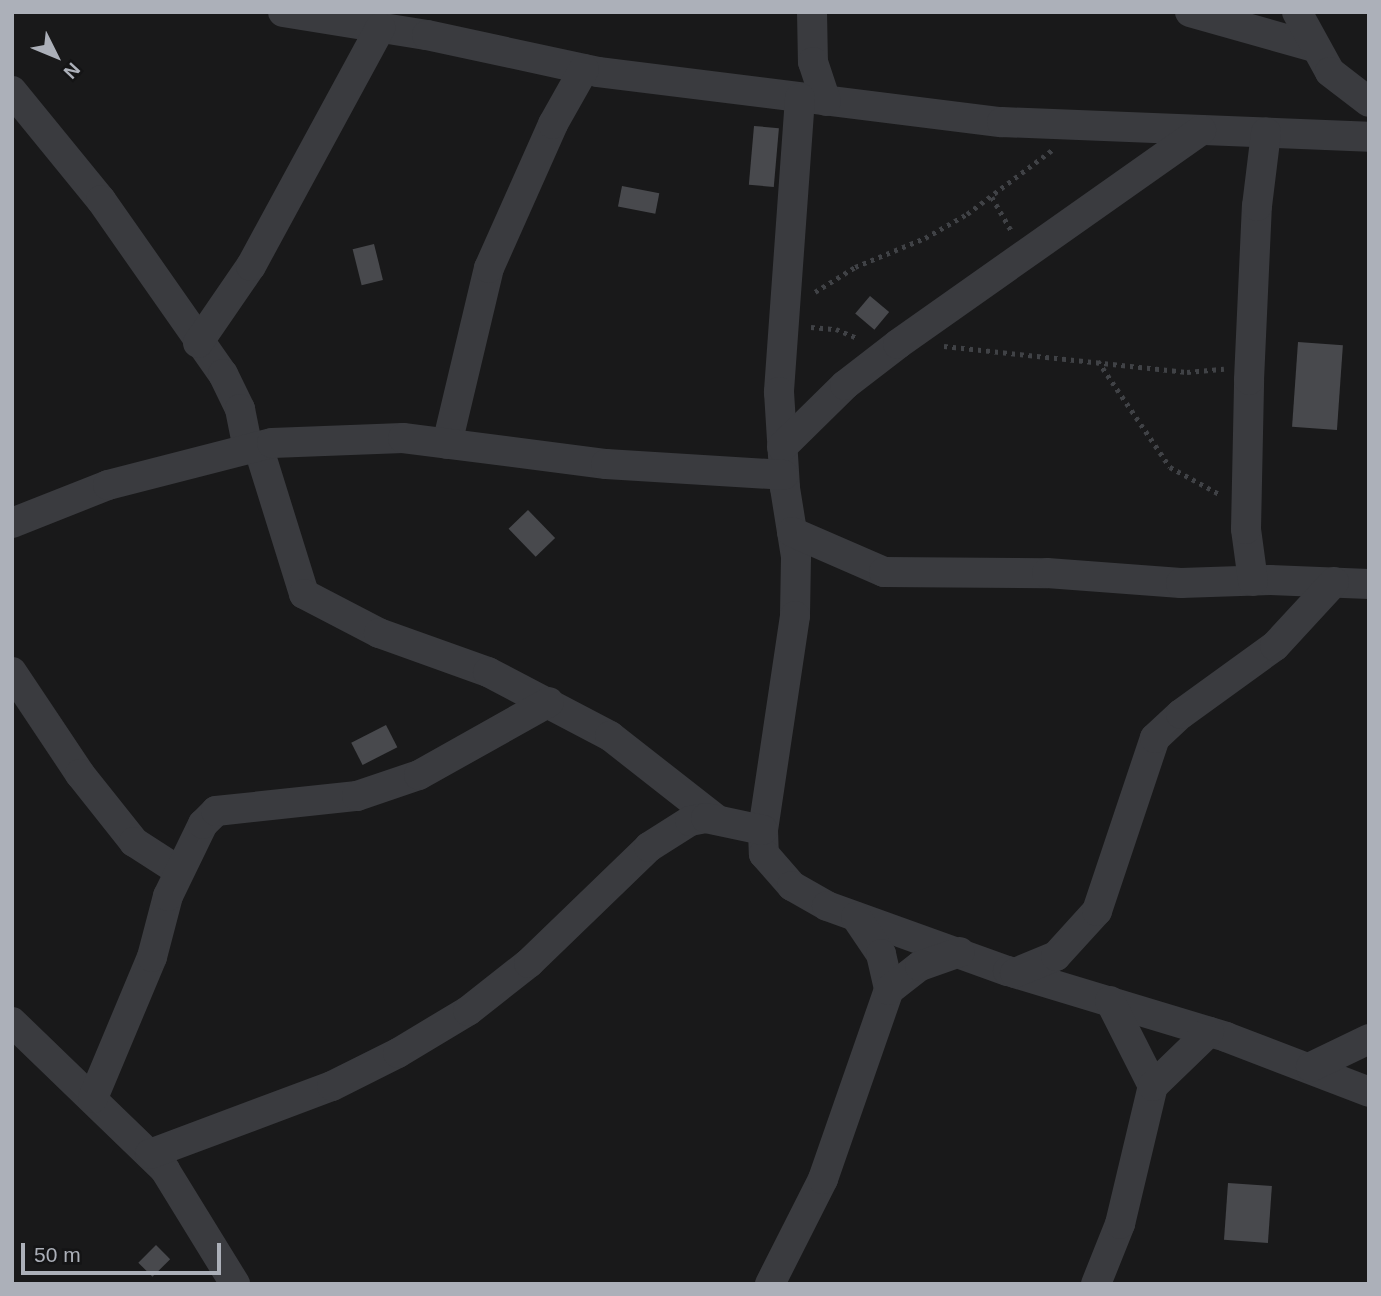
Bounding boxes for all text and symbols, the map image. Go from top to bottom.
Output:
north arrow [21,21,91,91]
text: N [59,58,84,83]
scale bar [24,1230,224,1274]
text: 50 m [34,1243,81,1266]

